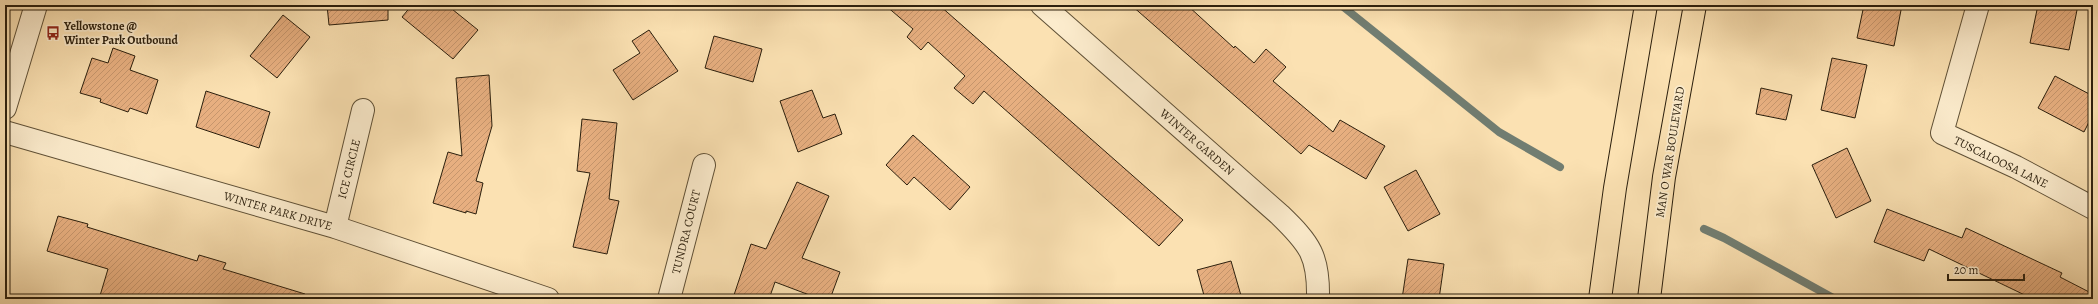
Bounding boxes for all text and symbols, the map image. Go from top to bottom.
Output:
place label: Yellowstone @ Winter Park Outbound [63,18,179,48]
bus stop icon: Yellowstone @ Winter Park Outbound [45,25,61,41]
street label: MAN O WAR BOULEVARD [1652,85,1688,219]
street label: WINTER GARDEN [1156,105,1238,179]
street label: TUSCALOOSA LANE [1951,132,2051,192]
street label: ICE CIRCLE [334,138,364,200]
street label: WINTER PARK DRIVE [221,188,334,234]
street label: TUNDRA COURT [668,188,704,276]
scale bar [1948,256,2024,282]
text: 20 m [1954,262,1978,278]

